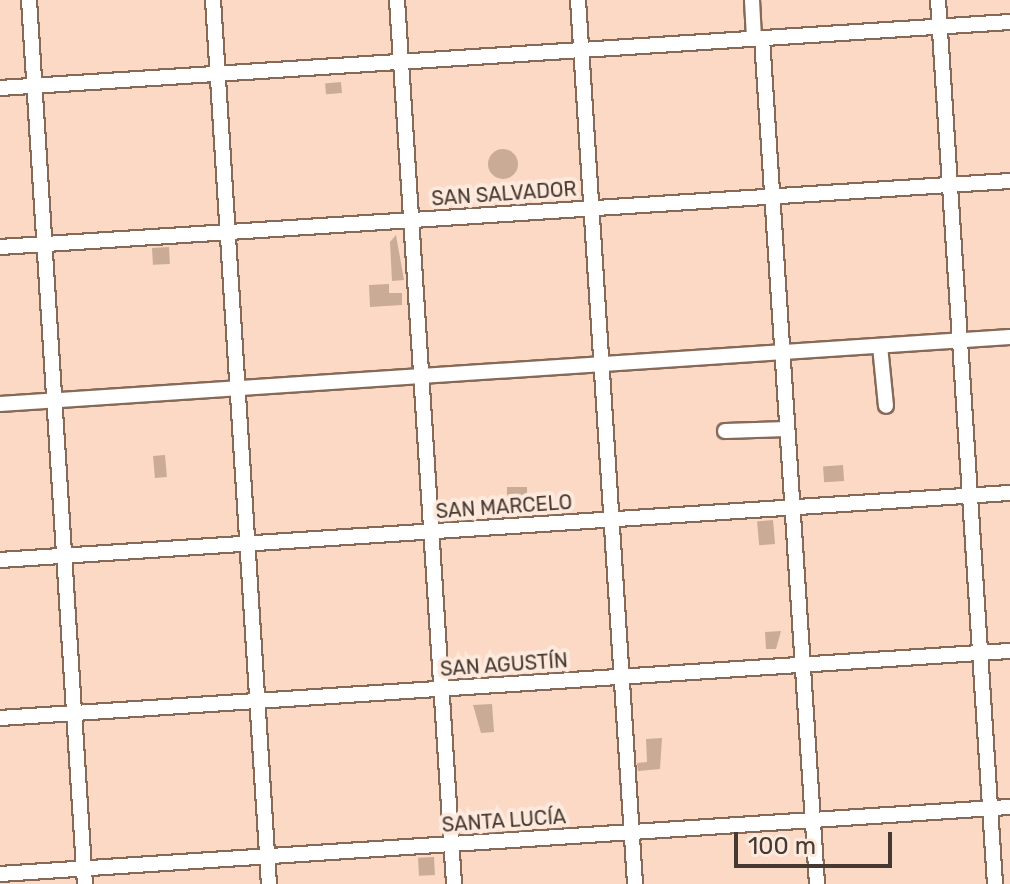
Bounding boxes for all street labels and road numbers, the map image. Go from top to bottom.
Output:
street label: SAN SALVADOR [431,177,577,211]
street label: SAN MARCELO [435,490,573,524]
street label: SAN AGUSTÍN [439,649,569,681]
street label: SANTA LUCÍA [441,805,567,837]

